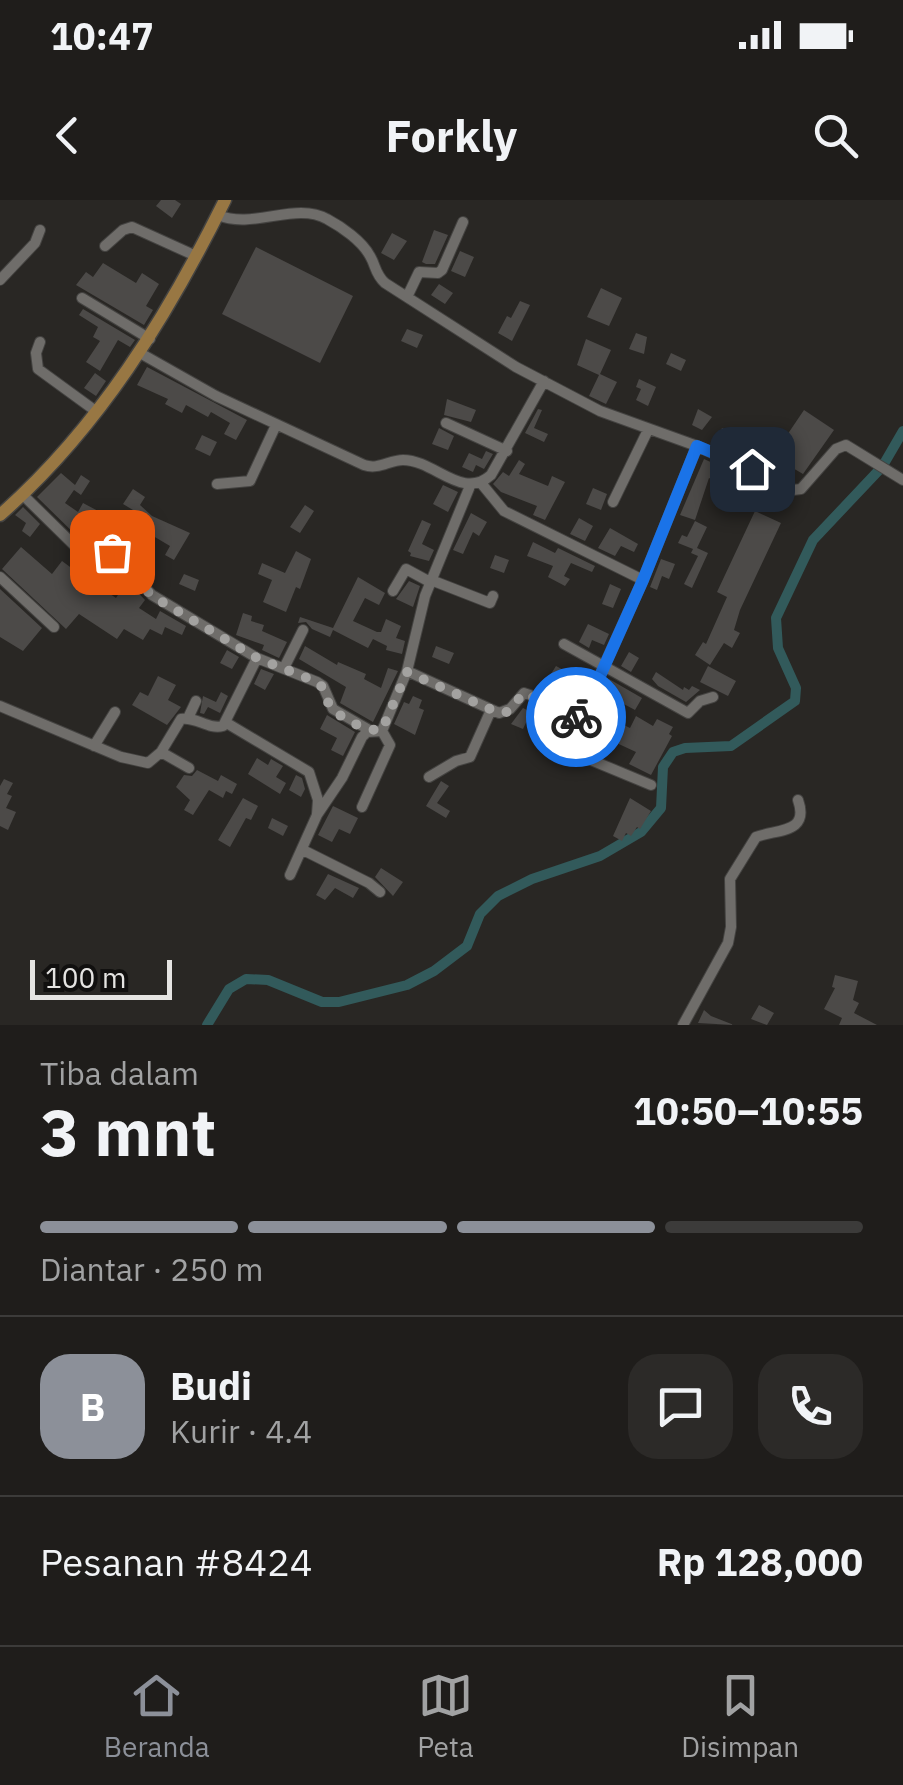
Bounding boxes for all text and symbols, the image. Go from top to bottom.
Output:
text: 10:47 [50,11,154,60]
text: Forkly [386,106,517,164]
icon: back [40,108,95,163]
icon: search [808,108,863,163]
pin [710,427,795,512]
icon: home [725,442,780,497]
pin [70,510,155,595]
icon: bag [85,525,140,580]
courier [526,667,626,767]
icon: bike [549,690,604,745]
scale bar [30,955,172,1000]
text: 100 m [45,959,126,996]
text: Tiba dalam [40,1052,199,1094]
text: 10:50–10:55 [633,1086,863,1135]
text: 3 mnt [40,1089,216,1174]
text: Diantar · 250 m [40,1248,263,1290]
button: chat [628,1354,733,1459]
button: phone [758,1354,863,1459]
text: Budi [170,1361,252,1410]
text: B [80,1382,105,1431]
text: Kurir · 4.4 [170,1410,312,1452]
text: Pesanan #8424 [40,1537,313,1586]
text: Rp 128,000 [657,1537,863,1586]
tab: Beranda [104,1668,210,1765]
tab: Peta [417,1668,474,1765]
tab: Disimpan [681,1668,799,1765]

